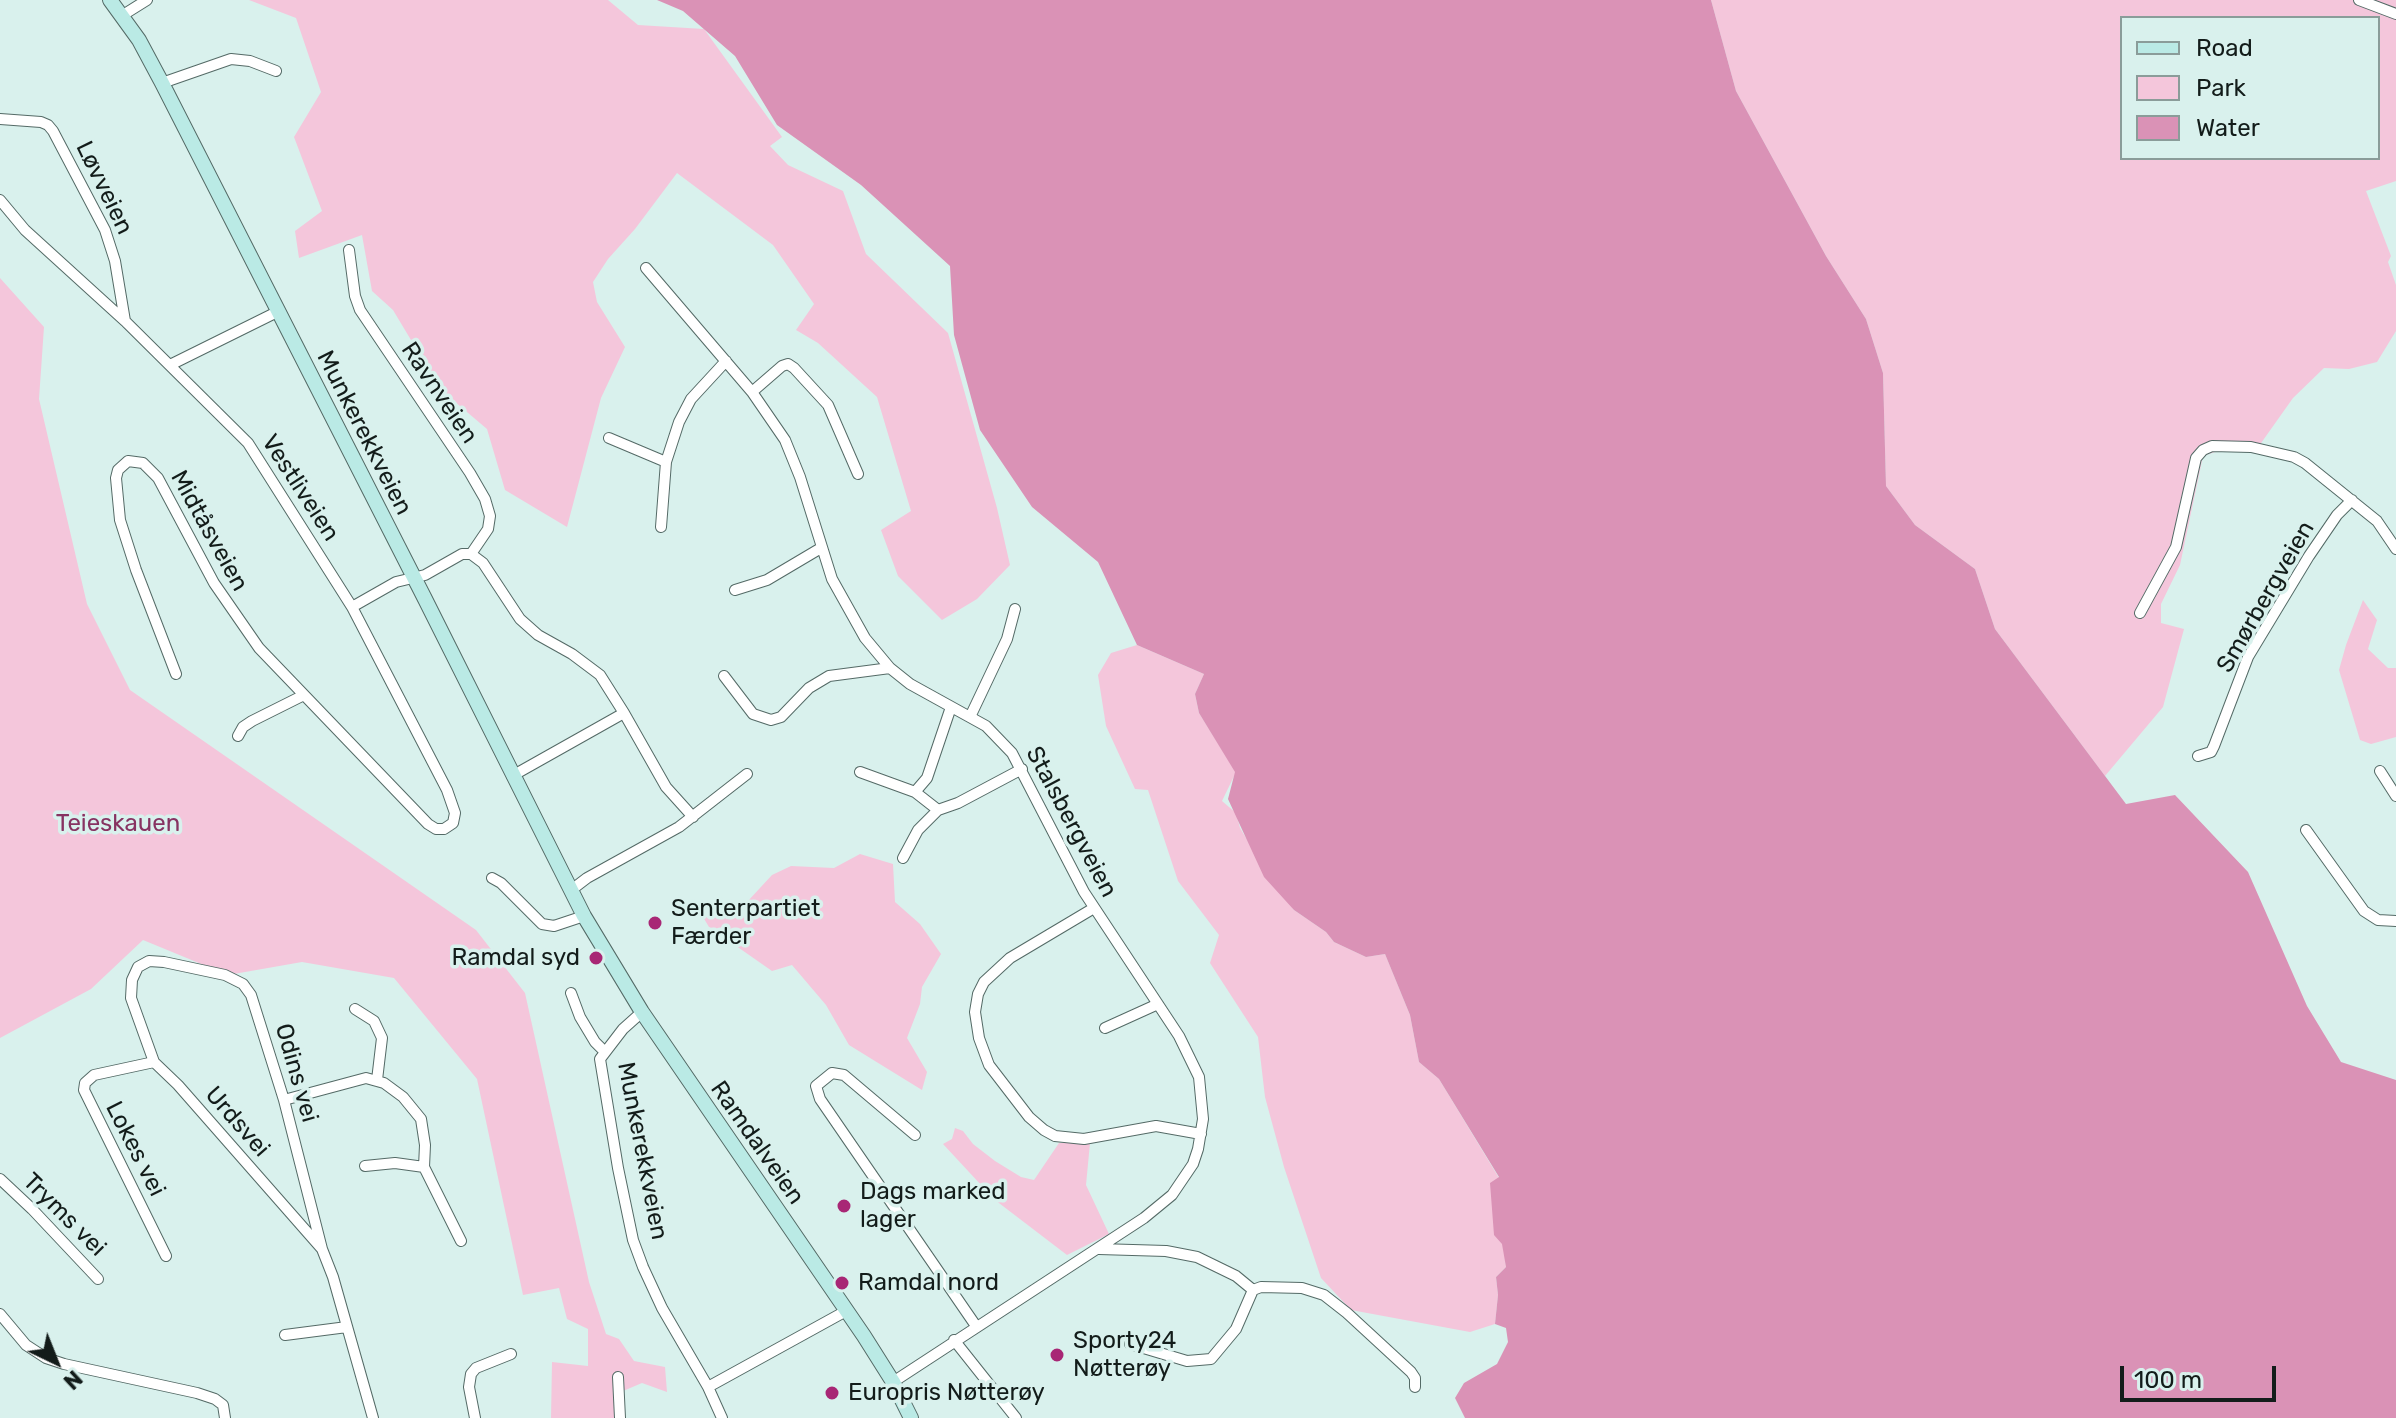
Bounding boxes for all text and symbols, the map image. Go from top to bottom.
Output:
legend [2120,16,2380,160]
text: Road [2196,34,2253,62]
text: Park [2196,74,2246,102]
text: Water [2196,114,2260,142]
street label: Løvveien [69,137,139,239]
street label: Ravnveien [395,337,483,449]
street label: Munkerekkveien [310,346,418,520]
street label: Vestliveien [255,429,345,547]
street label: Midtåsveien [164,466,254,596]
street label: Smørbergveien [2211,516,2321,678]
street label: Stalsbergveien [1019,742,1123,902]
park label: Teieskauen [56,810,180,838]
place label: Senterpartiet Færder [671,895,820,951]
marker: Senterpartiet Færder [646,914,664,932]
place label: Ramdal syd [452,944,580,972]
marker: Ramdal syd [587,949,605,967]
street label: Odins vei [268,1020,324,1126]
street label: Munkerekkveien [611,1060,673,1242]
street label: Ramdalveien [704,1076,810,1210]
street label: Urdsvei [199,1081,275,1163]
street label: Lokes vei [99,1097,171,1201]
street label: Tryms vei [16,1167,112,1263]
place label: Dags marked lager [860,1178,1005,1234]
marker: Dags marked lager [835,1197,853,1215]
place label: Ramdal nord [858,1269,999,1297]
marker: Ramdal nord [833,1274,851,1292]
north arrow [16,1322,96,1402]
place label: Sporty24 Nøtterøy [1073,1327,1177,1383]
marker: Sporty24 Nøtterøy [1048,1346,1066,1364]
scale bar [2124,1350,2280,1400]
text: N [58,1365,88,1395]
text: 100 m [2134,1366,2202,1394]
place label: Europris Nøtterøy [848,1379,1045,1407]
marker: Europris Nøtterøy [823,1384,841,1402]

